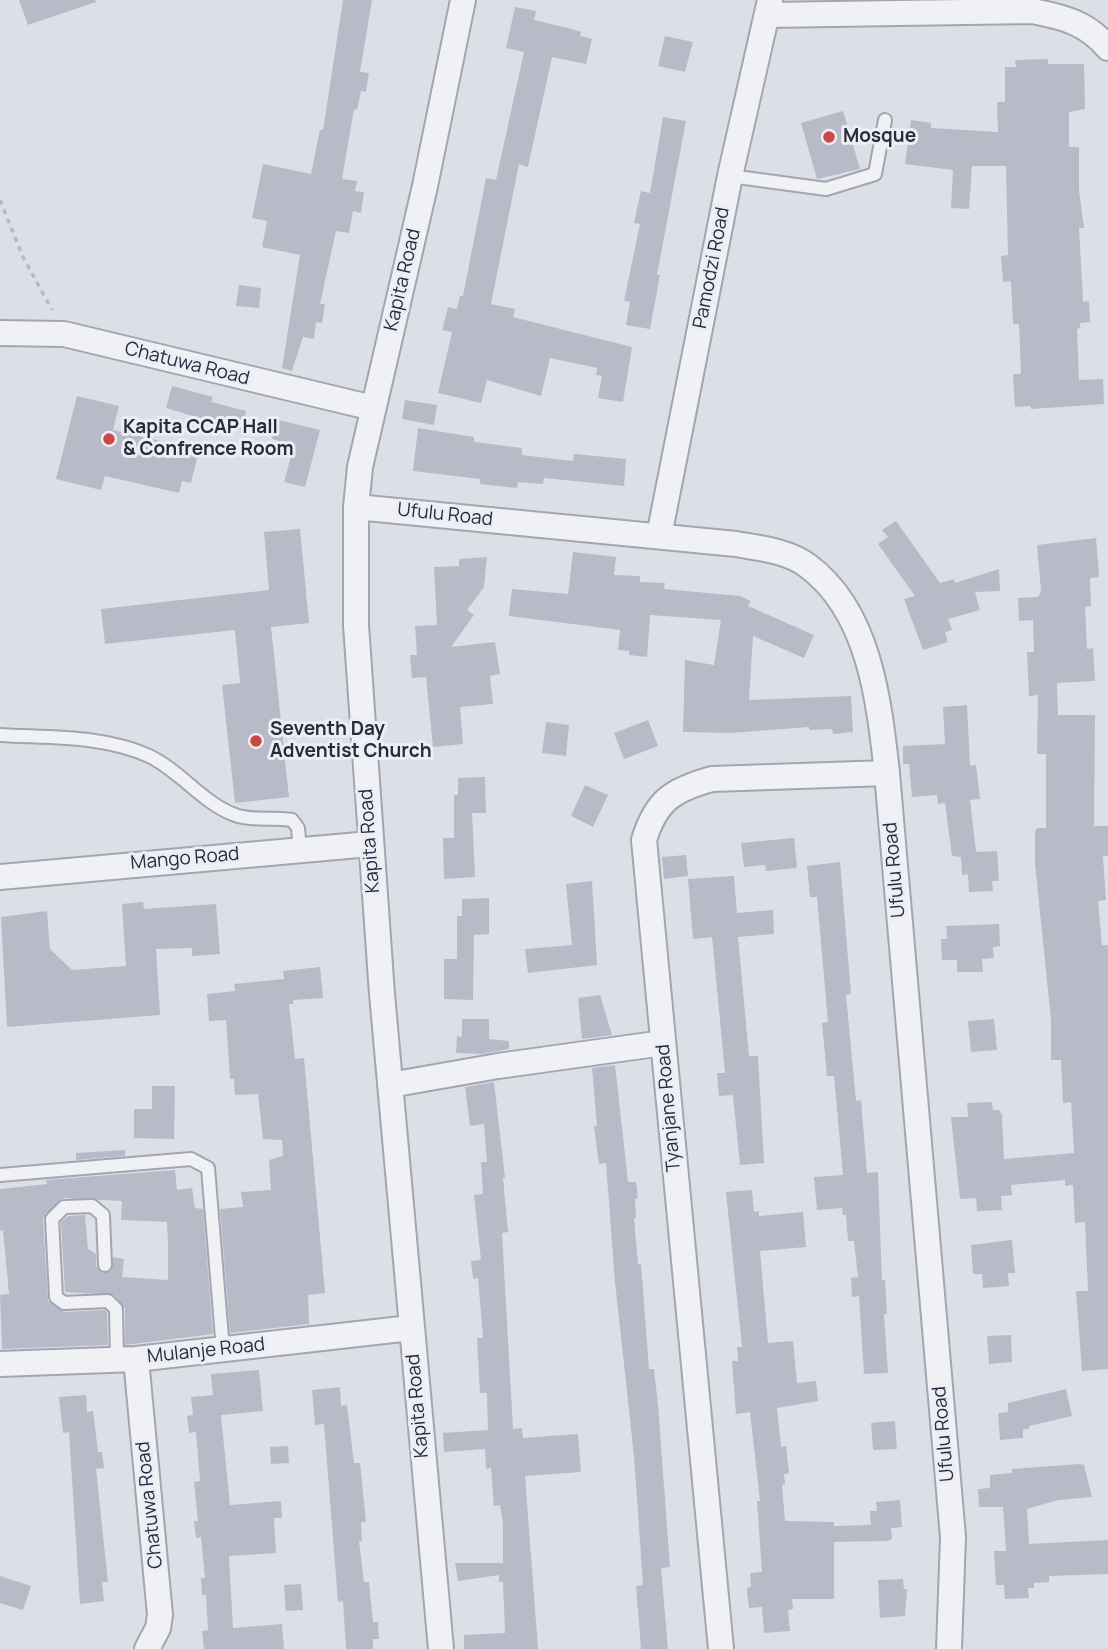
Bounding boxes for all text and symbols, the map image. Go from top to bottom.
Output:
place label: Mosque [843,126,916,148]
marker: Mosque [821,129,837,145]
street label: Pamodzi Road [689,205,735,331]
street label: Kapita Road [380,227,426,333]
street label: Chatuwa Road [122,337,252,391]
place label: Kapita CCAP Hall & Confrence Room [123,417,294,461]
marker: Kapita CCAP Hall & Confrence Room [101,431,117,447]
street label: Ufulu Road [396,499,494,531]
place label: Seventh Day Adventist Church [270,719,432,763]
marker: Seventh Day Adventist Church [248,733,264,749]
street label: Kapita Road [355,788,385,894]
street label: Ufulu Road [879,821,911,919]
street label: Mango Road [130,843,240,875]
street label: Tyanjane Road [652,1043,686,1173]
street label: Mulanje Road [146,1333,266,1369]
street label: Kapita Road [402,1353,434,1459]
street label: Ufulu Road [928,1385,960,1483]
street label: Chatuwa Road [132,1440,168,1570]

